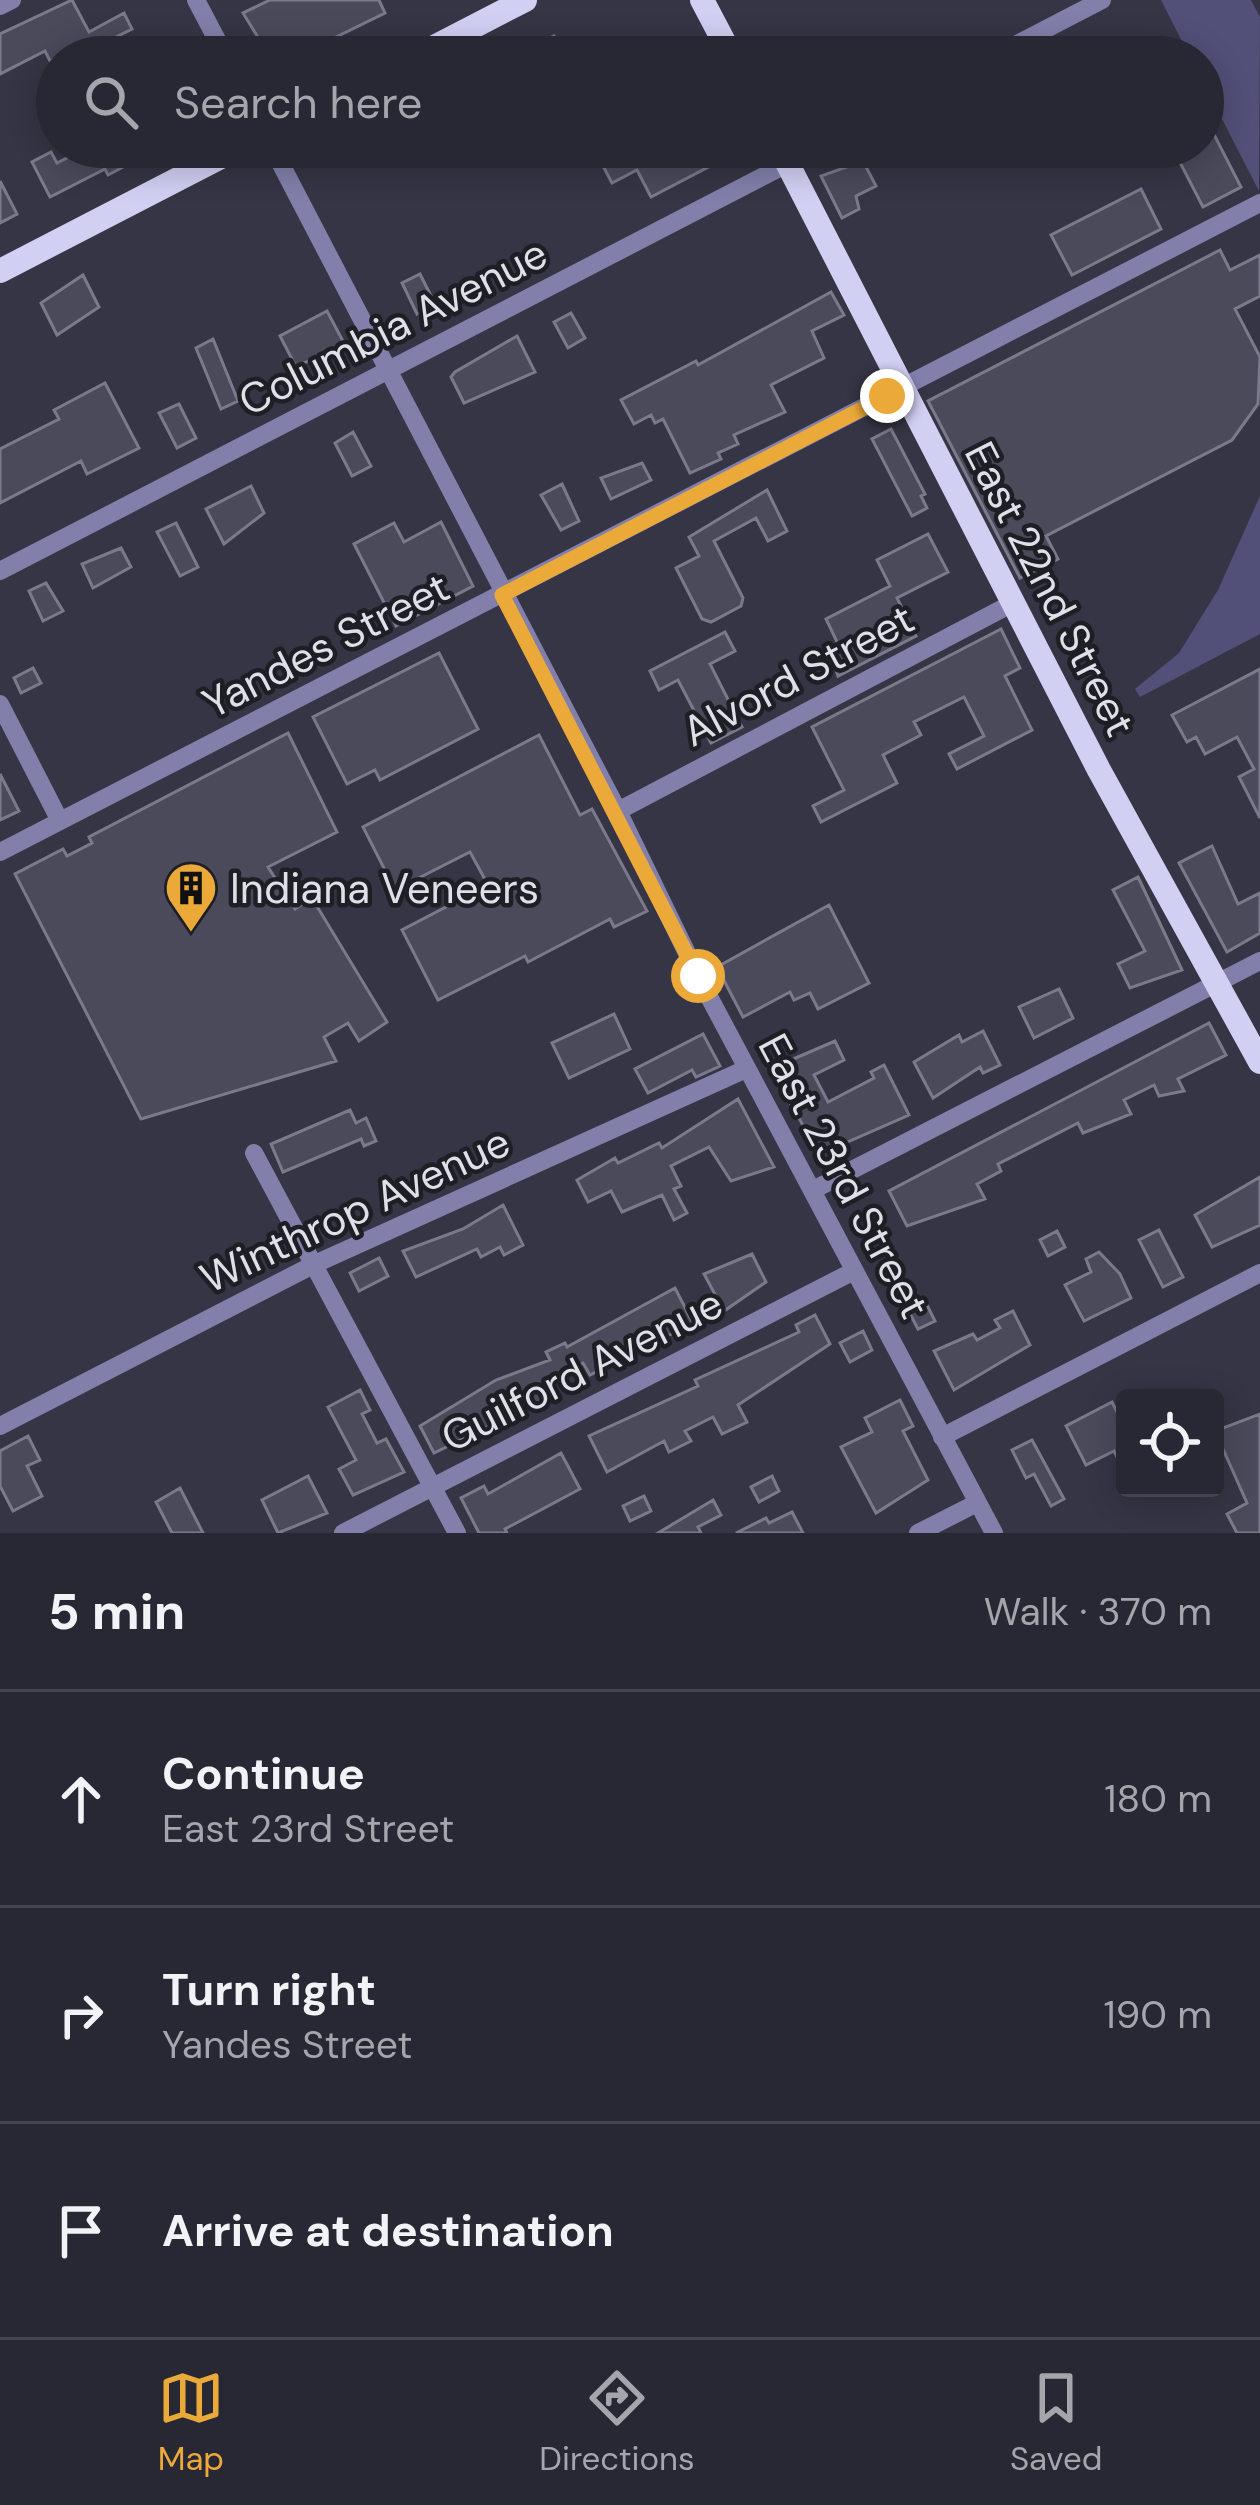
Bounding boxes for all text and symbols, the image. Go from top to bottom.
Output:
search box [36,36,1224,168]
icon: search [78,69,144,135]
text: Search here [174,73,422,132]
street label: Columbia Avenue [229,226,557,428]
route end [860,369,914,423]
street label: East 22nd Street [952,432,1148,746]
street label: Yandes Street [193,559,459,731]
street label: Alvord Street [673,591,923,759]
building icon: Indiana Veneers [163,860,219,934]
place label: Indiana Veneers [230,861,539,916]
route start [671,949,725,1003]
street label: East 23rd Street [746,1024,942,1328]
street label: Winthrop Avenue [191,1114,519,1306]
street label: Guilford Avenue [432,1275,732,1465]
map controls [1116,1389,1224,1497]
button: locate [1116,1389,1224,1497]
text: 5 min [48,1578,185,1645]
text: Walk · 370 m [984,1586,1212,1637]
text: Continue [162,1744,365,1803]
icon: ahead [48,1766,114,1832]
text: 180 m [1104,1773,1212,1824]
text: East 23rd Street [162,1803,454,1854]
text: Turn right [162,1960,376,2019]
icon: right [48,1982,114,2048]
text: 190 m [1104,1989,1212,2040]
text: Yandes Street [162,2019,412,2070]
icon: arrive [48,2198,114,2264]
text: Arrive at destination [162,2201,614,2260]
tab: Map [158,2365,224,2480]
tab: Directions [539,2365,695,2480]
tab: Saved [1010,2365,1102,2480]

